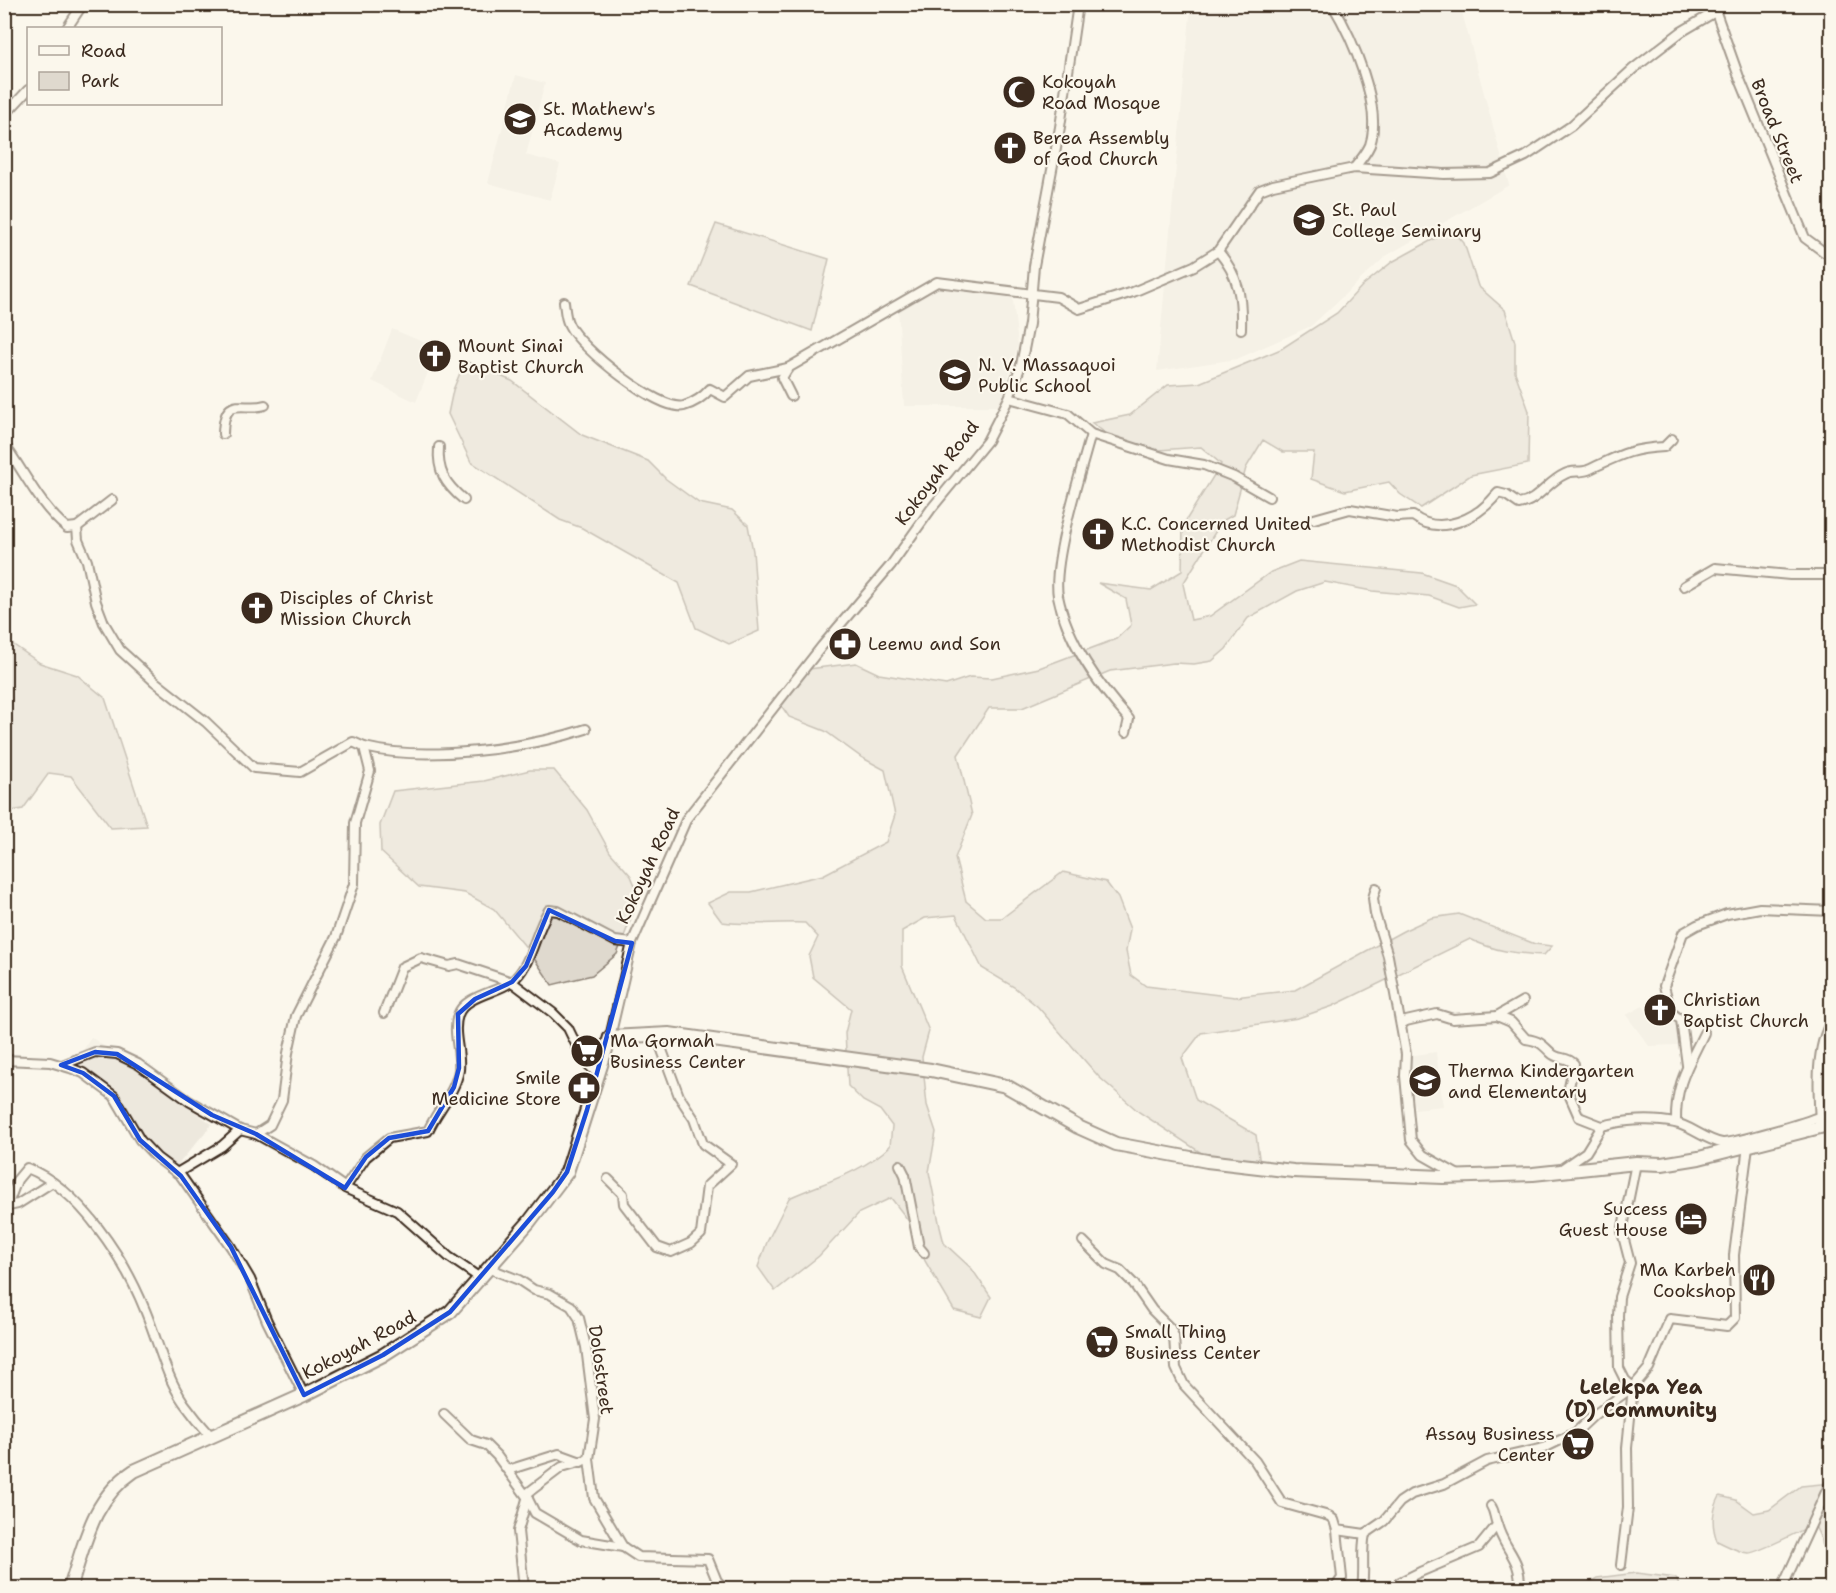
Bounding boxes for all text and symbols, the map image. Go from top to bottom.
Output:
legend [27,27,222,105]
text: Road [81,39,126,63]
text: Park [81,69,120,93]
place label: Kokoyah Road Mosque [1042,70,1161,115]
mosque icon: Kokoyah Road Mosque [1001,74,1037,110]
street label: Broad Street [1745,75,1809,187]
place label: St. Mathew's Academy [543,97,656,142]
school or university icon: St. Mathew's Academy [502,101,538,137]
place label: Berea Assembly of God Church [1033,126,1170,171]
church icon: Berea Assembly of God Church [992,130,1028,166]
place label: St. Paul College Seminary [1332,198,1482,243]
school or university icon: St. Paul College Seminary [1291,202,1327,238]
place label: Mount Sinai Baptist Church [458,334,584,379]
church icon: Mount Sinai Baptist Church [417,338,453,374]
place label: N. V. Massaquoi Public School [978,353,1116,398]
school or university icon: N. V. Massaquoi Public School [937,357,973,393]
street label: Kokoyah Road [890,416,984,530]
place label: K.C. Concerned United Methodist Church [1121,512,1311,557]
church icon: K.C. Concerned United Methodist Church [1080,516,1116,552]
place label: Disciples of Christ Mission Church [280,586,434,631]
church icon: Disciples of Christ Mission Church [239,590,275,626]
pharmacy icon: Leemu and Son [827,626,863,662]
place label: Leemu and Son [868,632,1001,656]
street label: Kokoyah Road [611,804,685,928]
place label: Christian Baptist Church [1683,988,1809,1033]
church icon: Christian Baptist Church [1642,992,1678,1028]
place label: Ma Gormah Business Center [610,1029,746,1074]
supermarket icon: Ma Gormah Business Center [569,1033,605,1069]
place label: Therma Kindergarten and Elementary [1448,1059,1634,1104]
school or university icon: Therma Kindergarten and Elementary [1407,1063,1443,1099]
place label: Smile Medicine Store [431,1066,561,1111]
pharmacy icon: Smile Medicine Store [566,1070,602,1106]
place label: Success Guest House [1559,1197,1668,1242]
hotel icon: Success Guest House [1673,1201,1709,1237]
place label: Ma Karbeh Cookshop [1639,1258,1736,1303]
restaurant icon: Ma Karbeh Cookshop [1741,1262,1777,1298]
street label: Kokoyah Road [298,1305,420,1385]
place label: Small Thing Business Center [1125,1320,1261,1365]
street label: Dolostreet [583,1324,619,1416]
supermarket icon: Small Thing Business Center [1084,1324,1120,1360]
district label: Lelekpa Yea (D) Community [1565,1374,1717,1423]
place label: Assay Business Center [1425,1422,1555,1467]
supermarket icon: Assay Business Center [1560,1426,1596,1462]

